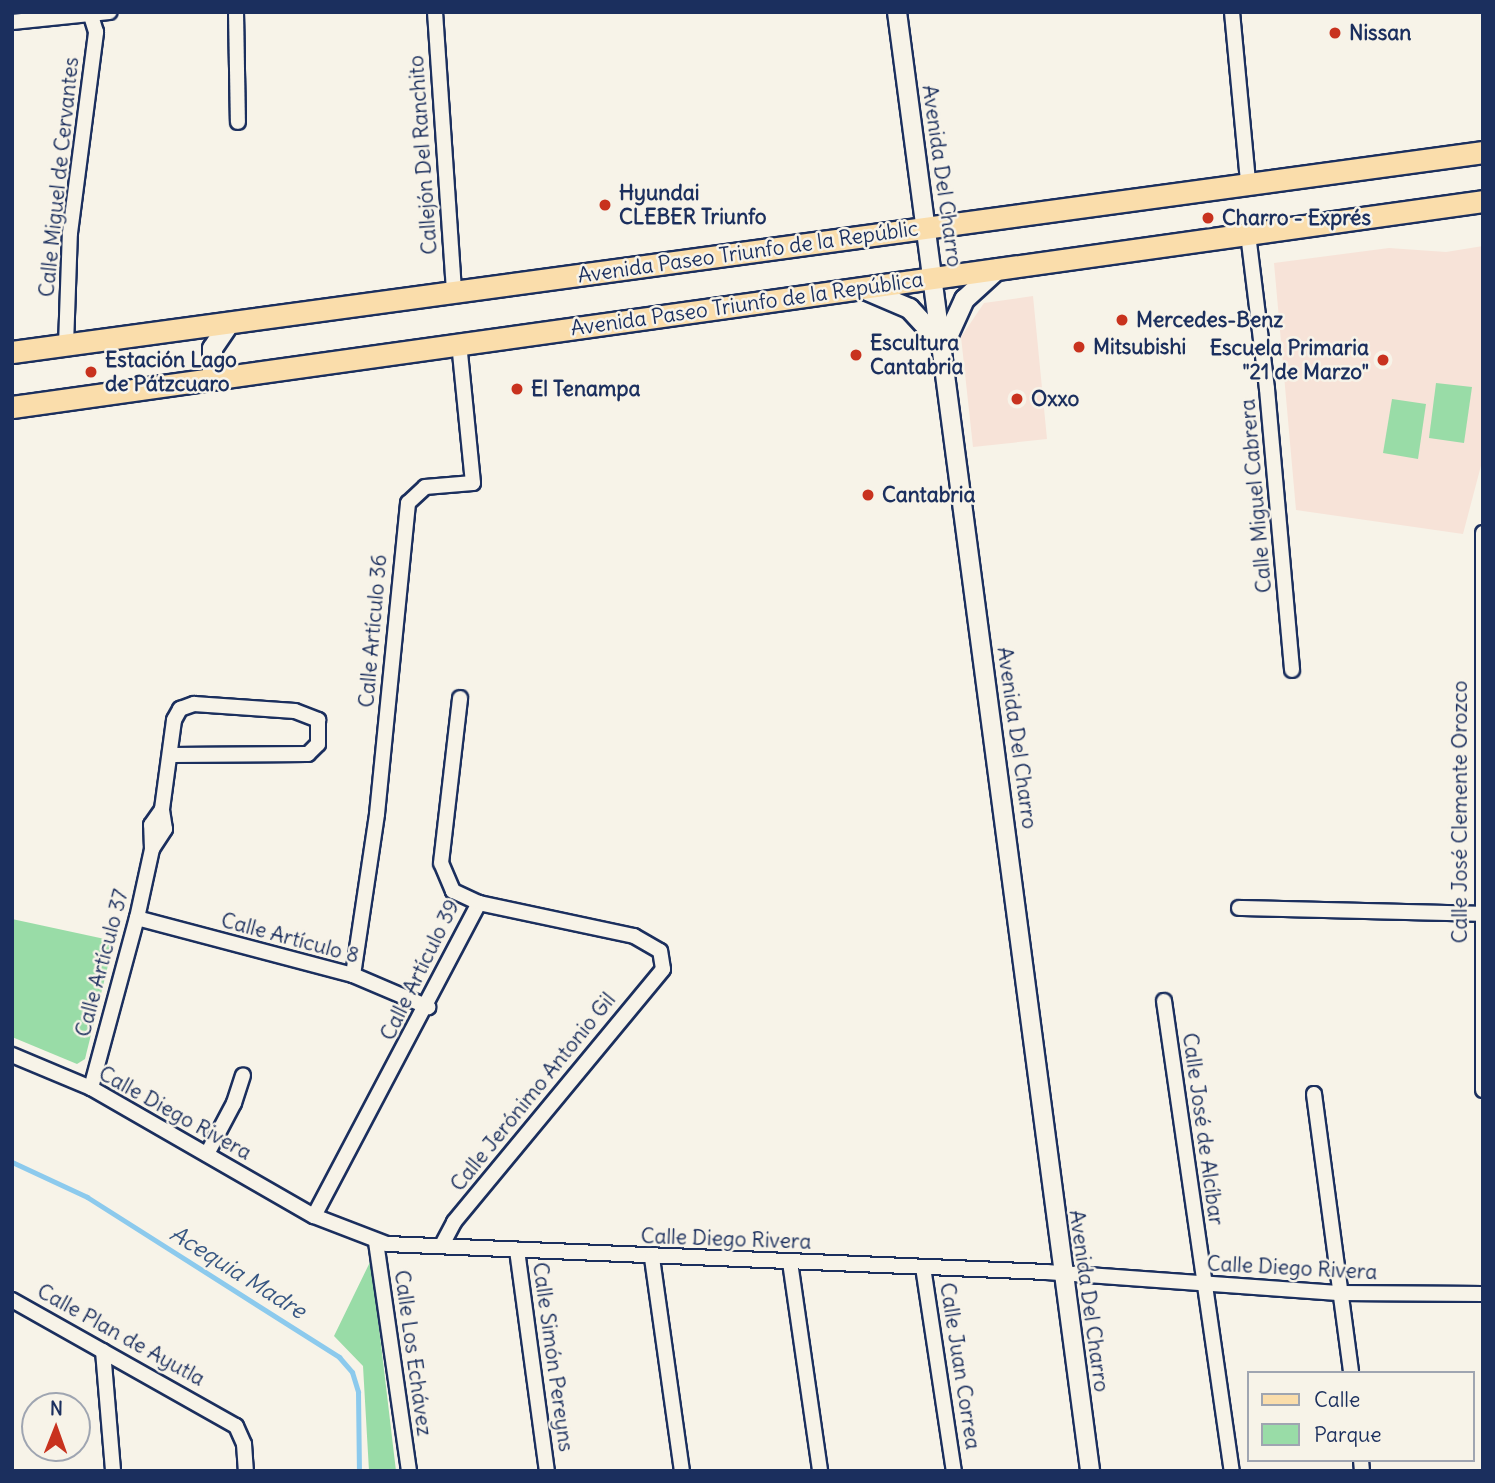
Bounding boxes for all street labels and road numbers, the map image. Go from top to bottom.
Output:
street label: Callejón Del Ranchito [403,55,443,255]
street label: Calle Miguel de Cervantes [34,56,84,298]
street label: Avenida Del Charro [917,83,967,269]
street label: Avenida Paseo Triunfo de la Repúblic [576,216,920,288]
street label: Avenida Paseo Triunfo de la República [569,267,925,341]
street label: Calle Miguel Cabrera [1235,398,1277,594]
street label: Calle Artículo 36 [354,553,392,709]
street label: Avenida Del Charro [992,645,1042,831]
street label: Calle José Clemente Orozco [1447,681,1473,943]
street label: Calle Artículo 37 [70,886,134,1040]
street label: Calle Artículo 39 [375,895,465,1045]
street label: Calle Artículo 8 [218,907,362,969]
street label: Calle Jerónimo Antonio Gil [445,988,621,1196]
street label: Calle José de Alcíbar [1177,1031,1229,1227]
street label: Calle Diego Rivera [94,1061,256,1165]
street label: Avenida Del Charro [1064,1208,1114,1394]
street label: Calle Diego Rivera [640,1223,812,1255]
street label: Calle Diego Rivera [1206,1251,1378,1285]
street label: Calle Simón Pereyns [527,1261,579,1453]
street label: Calle Los Echávez [389,1268,437,1438]
street label: Calle Plan de Ayutla [33,1278,209,1392]
street label: Calle Juan Correa [934,1281,986,1451]

